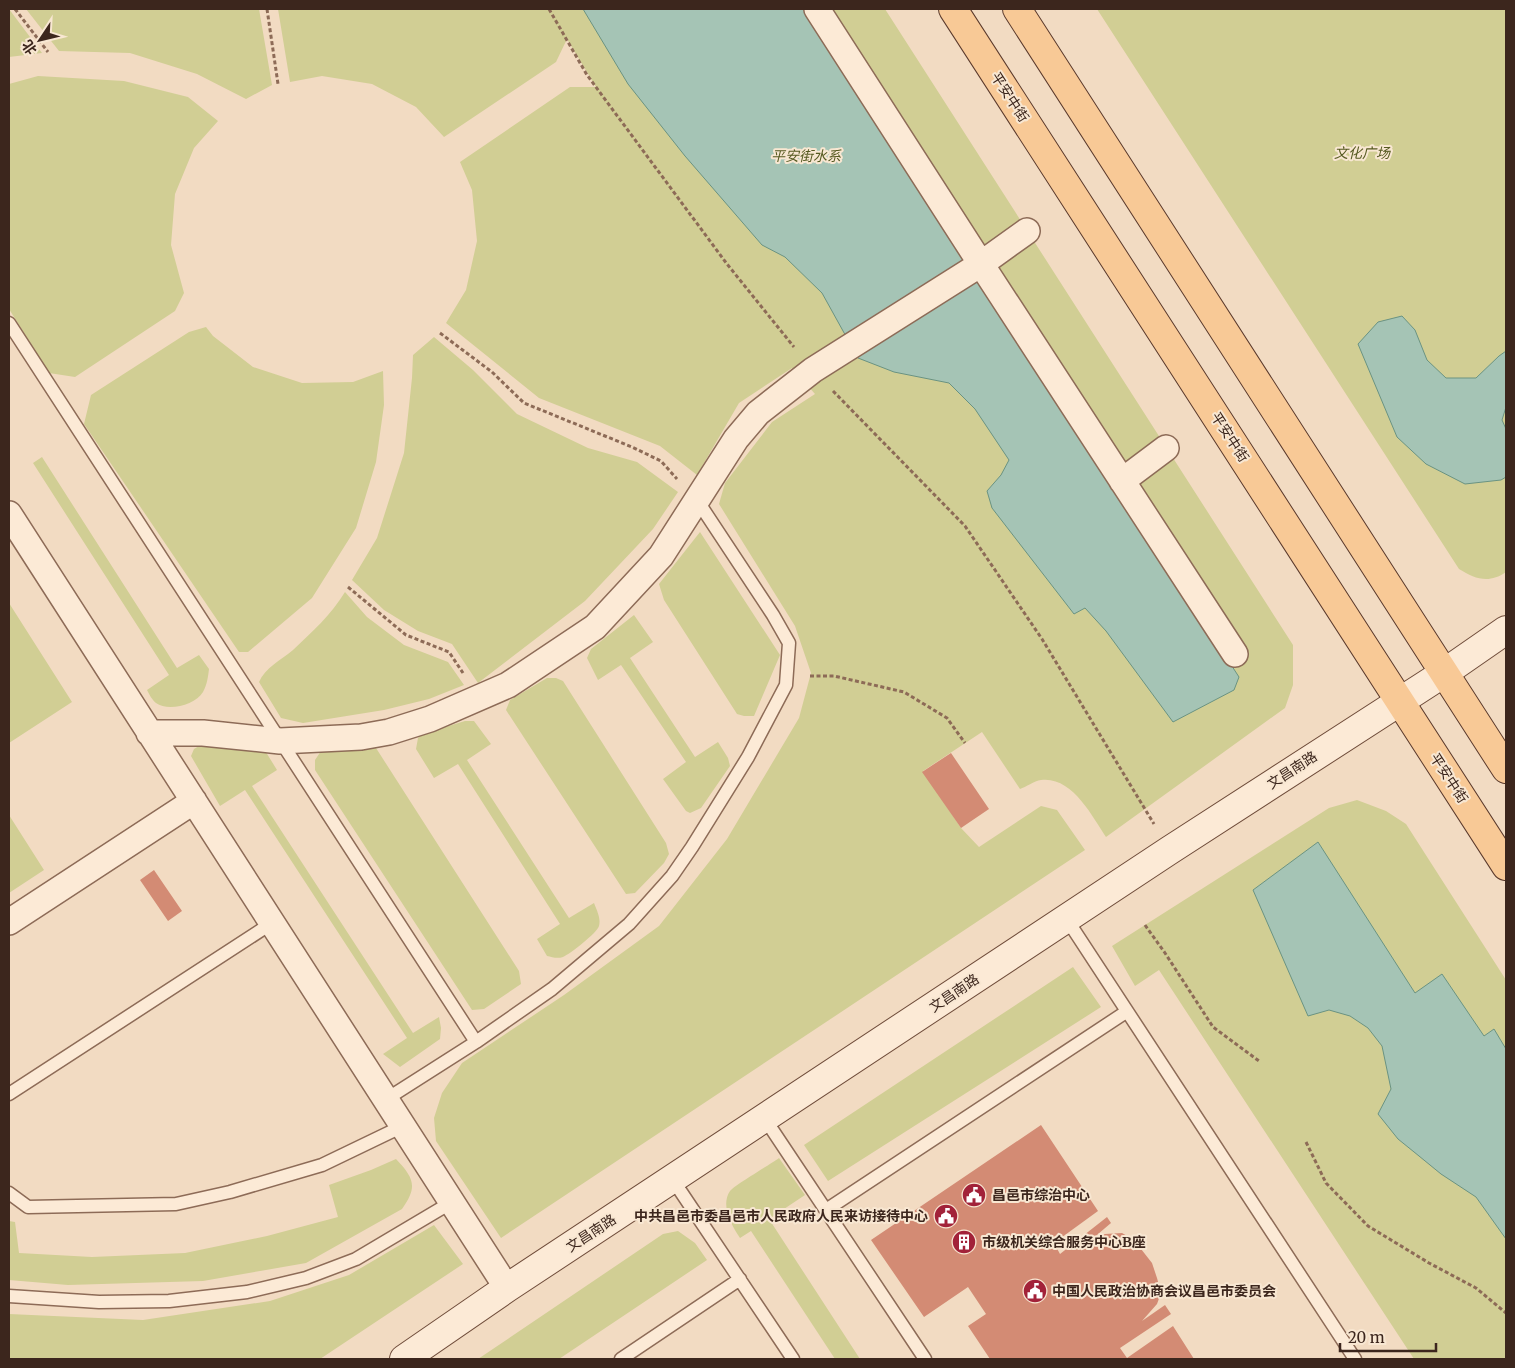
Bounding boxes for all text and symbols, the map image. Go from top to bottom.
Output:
north arrow [15,15,65,65]
text: 北 [18,37,41,58]
street label: 平安中街 [987,69,1033,125]
park label: 文化广场 [1334,144,1391,162]
park label: 平安街水系 [771,147,842,165]
street label: 平安中街 [1207,409,1253,465]
street label: 文昌南路 [1264,747,1320,793]
street label: 平安中街 [1426,750,1472,806]
street label: 文昌南路 [926,970,982,1016]
public building icon: 昌邑市综治中心 [961,1182,987,1208]
place label: 昌邑市综治中心 [992,1186,1090,1204]
public building icon: 中共昌邑市委昌邑市人民政府人民来访接待中心 [933,1203,959,1229]
place label: 中共昌邑市委昌邑市人民政府人民来访接待中心 [634,1207,928,1225]
street label: 文昌南路 [563,1210,619,1256]
building icon: 市级机关综合服务中心B座 [951,1229,977,1255]
place label: 市级机关综合服务中心B座 [982,1233,1146,1251]
public building icon: 中国人民政治协商会议昌邑市委员会 [1022,1278,1048,1304]
place label: 中国人民政治协商会议昌邑市委员会 [1052,1282,1276,1300]
scale bar [1340,1320,1436,1352]
text: 20 m [1348,1328,1385,1347]

